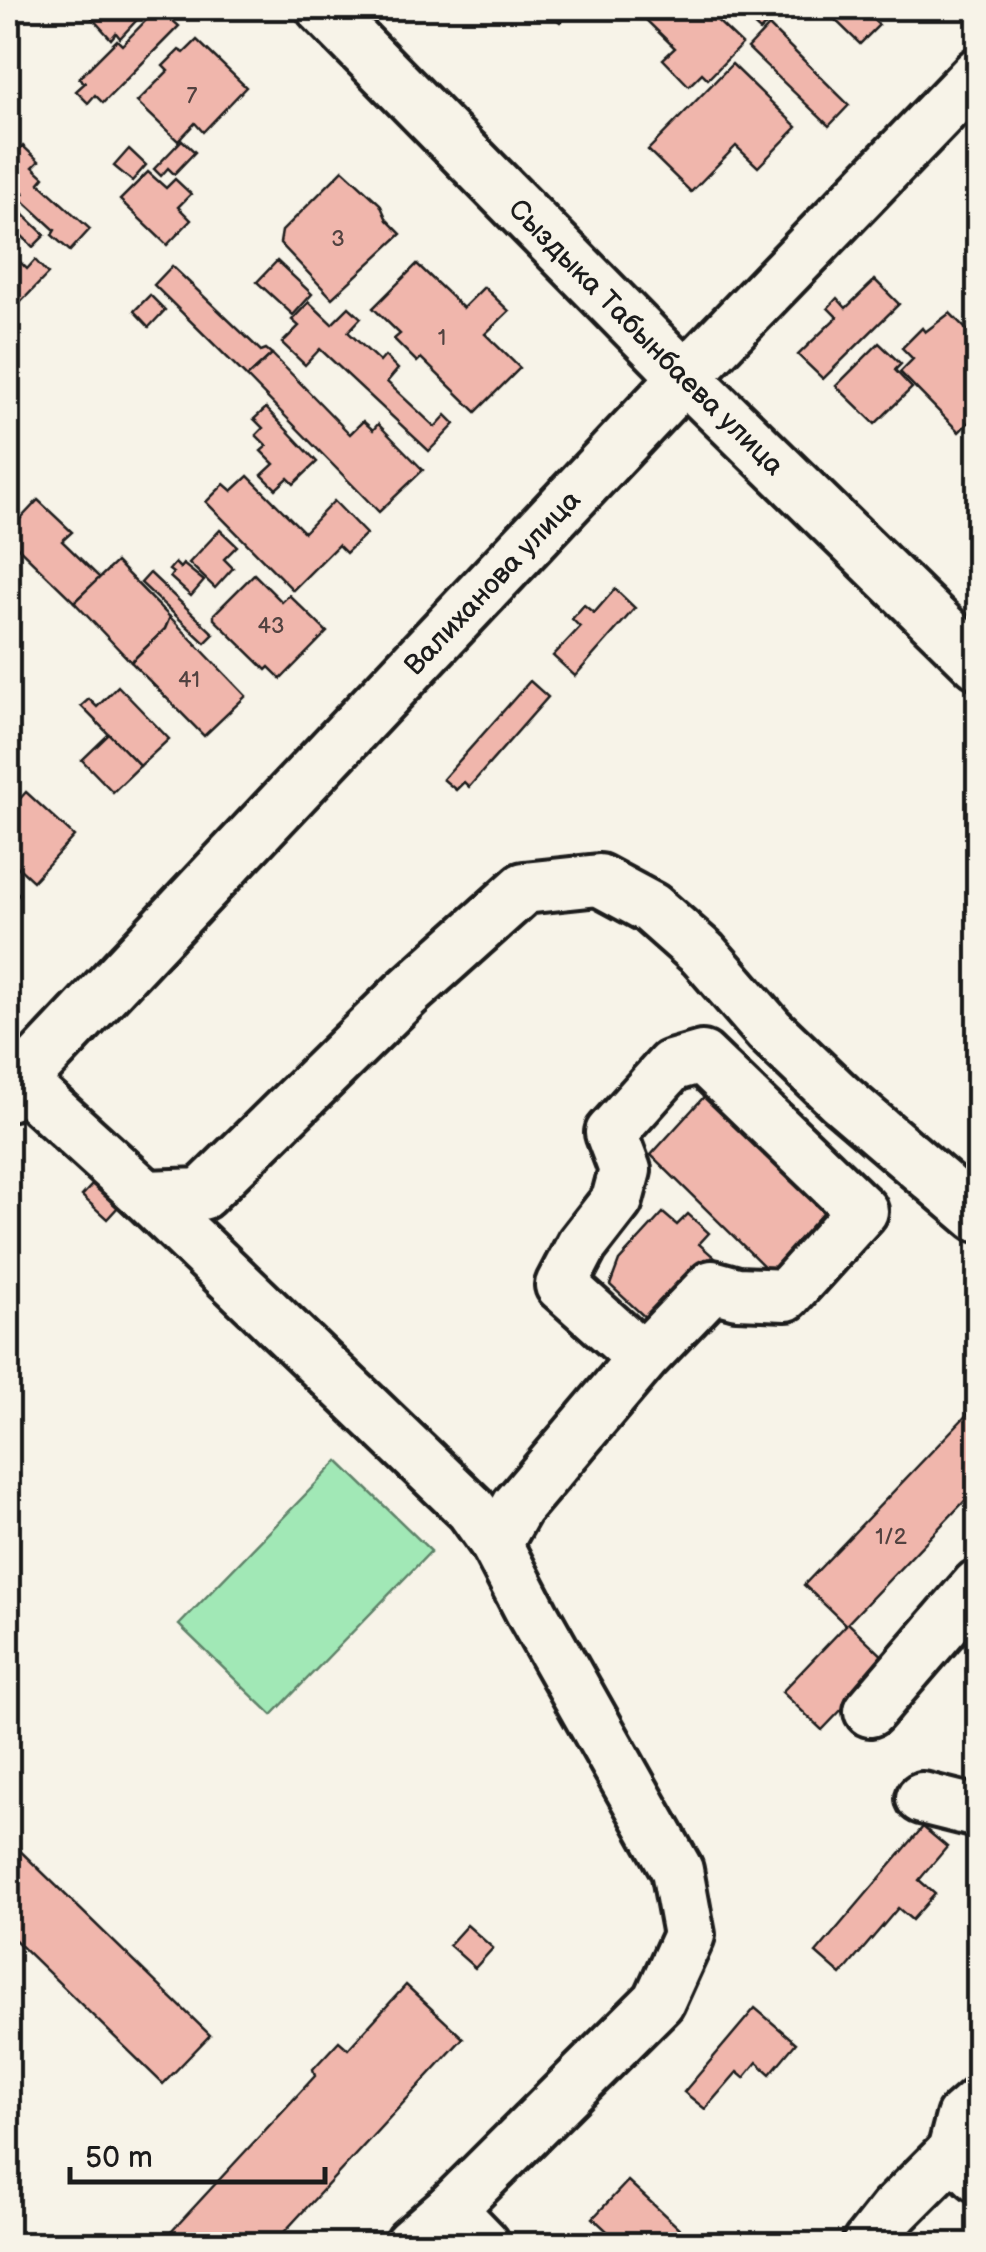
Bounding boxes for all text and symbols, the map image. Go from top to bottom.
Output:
house number: 7 [187,83,198,110]
street label: Сыздыка Табынбаева улица [501,193,791,483]
house number: 3 [331,226,345,253]
house number: 1 [438,325,446,352]
street label: Валиханова улица [398,484,588,682]
house number: 43 [258,613,284,640]
house number: 41 [178,667,200,694]
house number: 1/2 [875,1524,907,1551]
scale bar [70,2122,325,2184]
text: 50 m [85,2140,153,2176]

